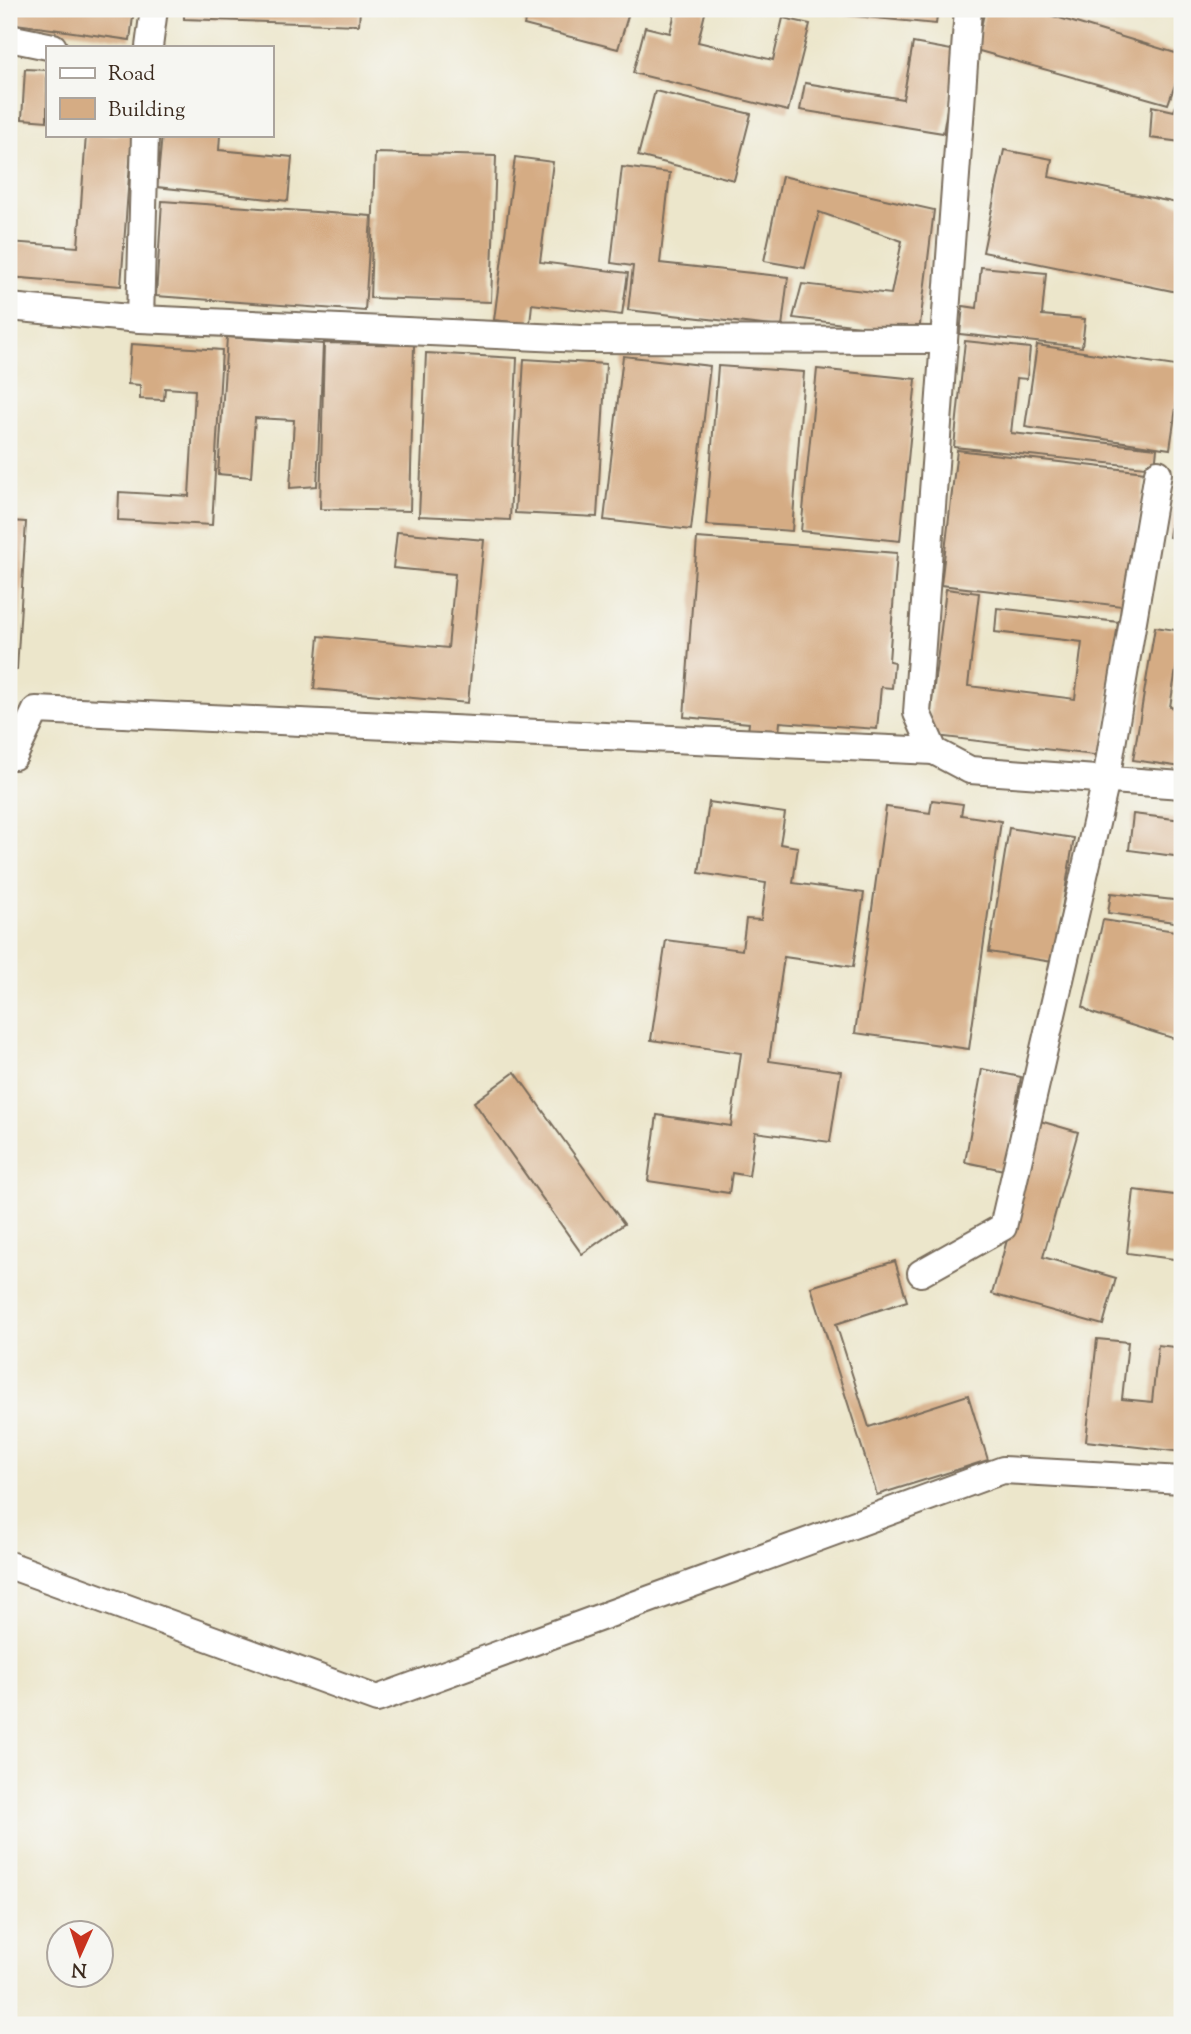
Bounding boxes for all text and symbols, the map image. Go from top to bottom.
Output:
legend [46,46,273,136]
text: Road [108,60,155,90]
text: Building [108,96,185,126]
north arrow [46,1918,116,1988]
text: N [71,1955,88,1982]

